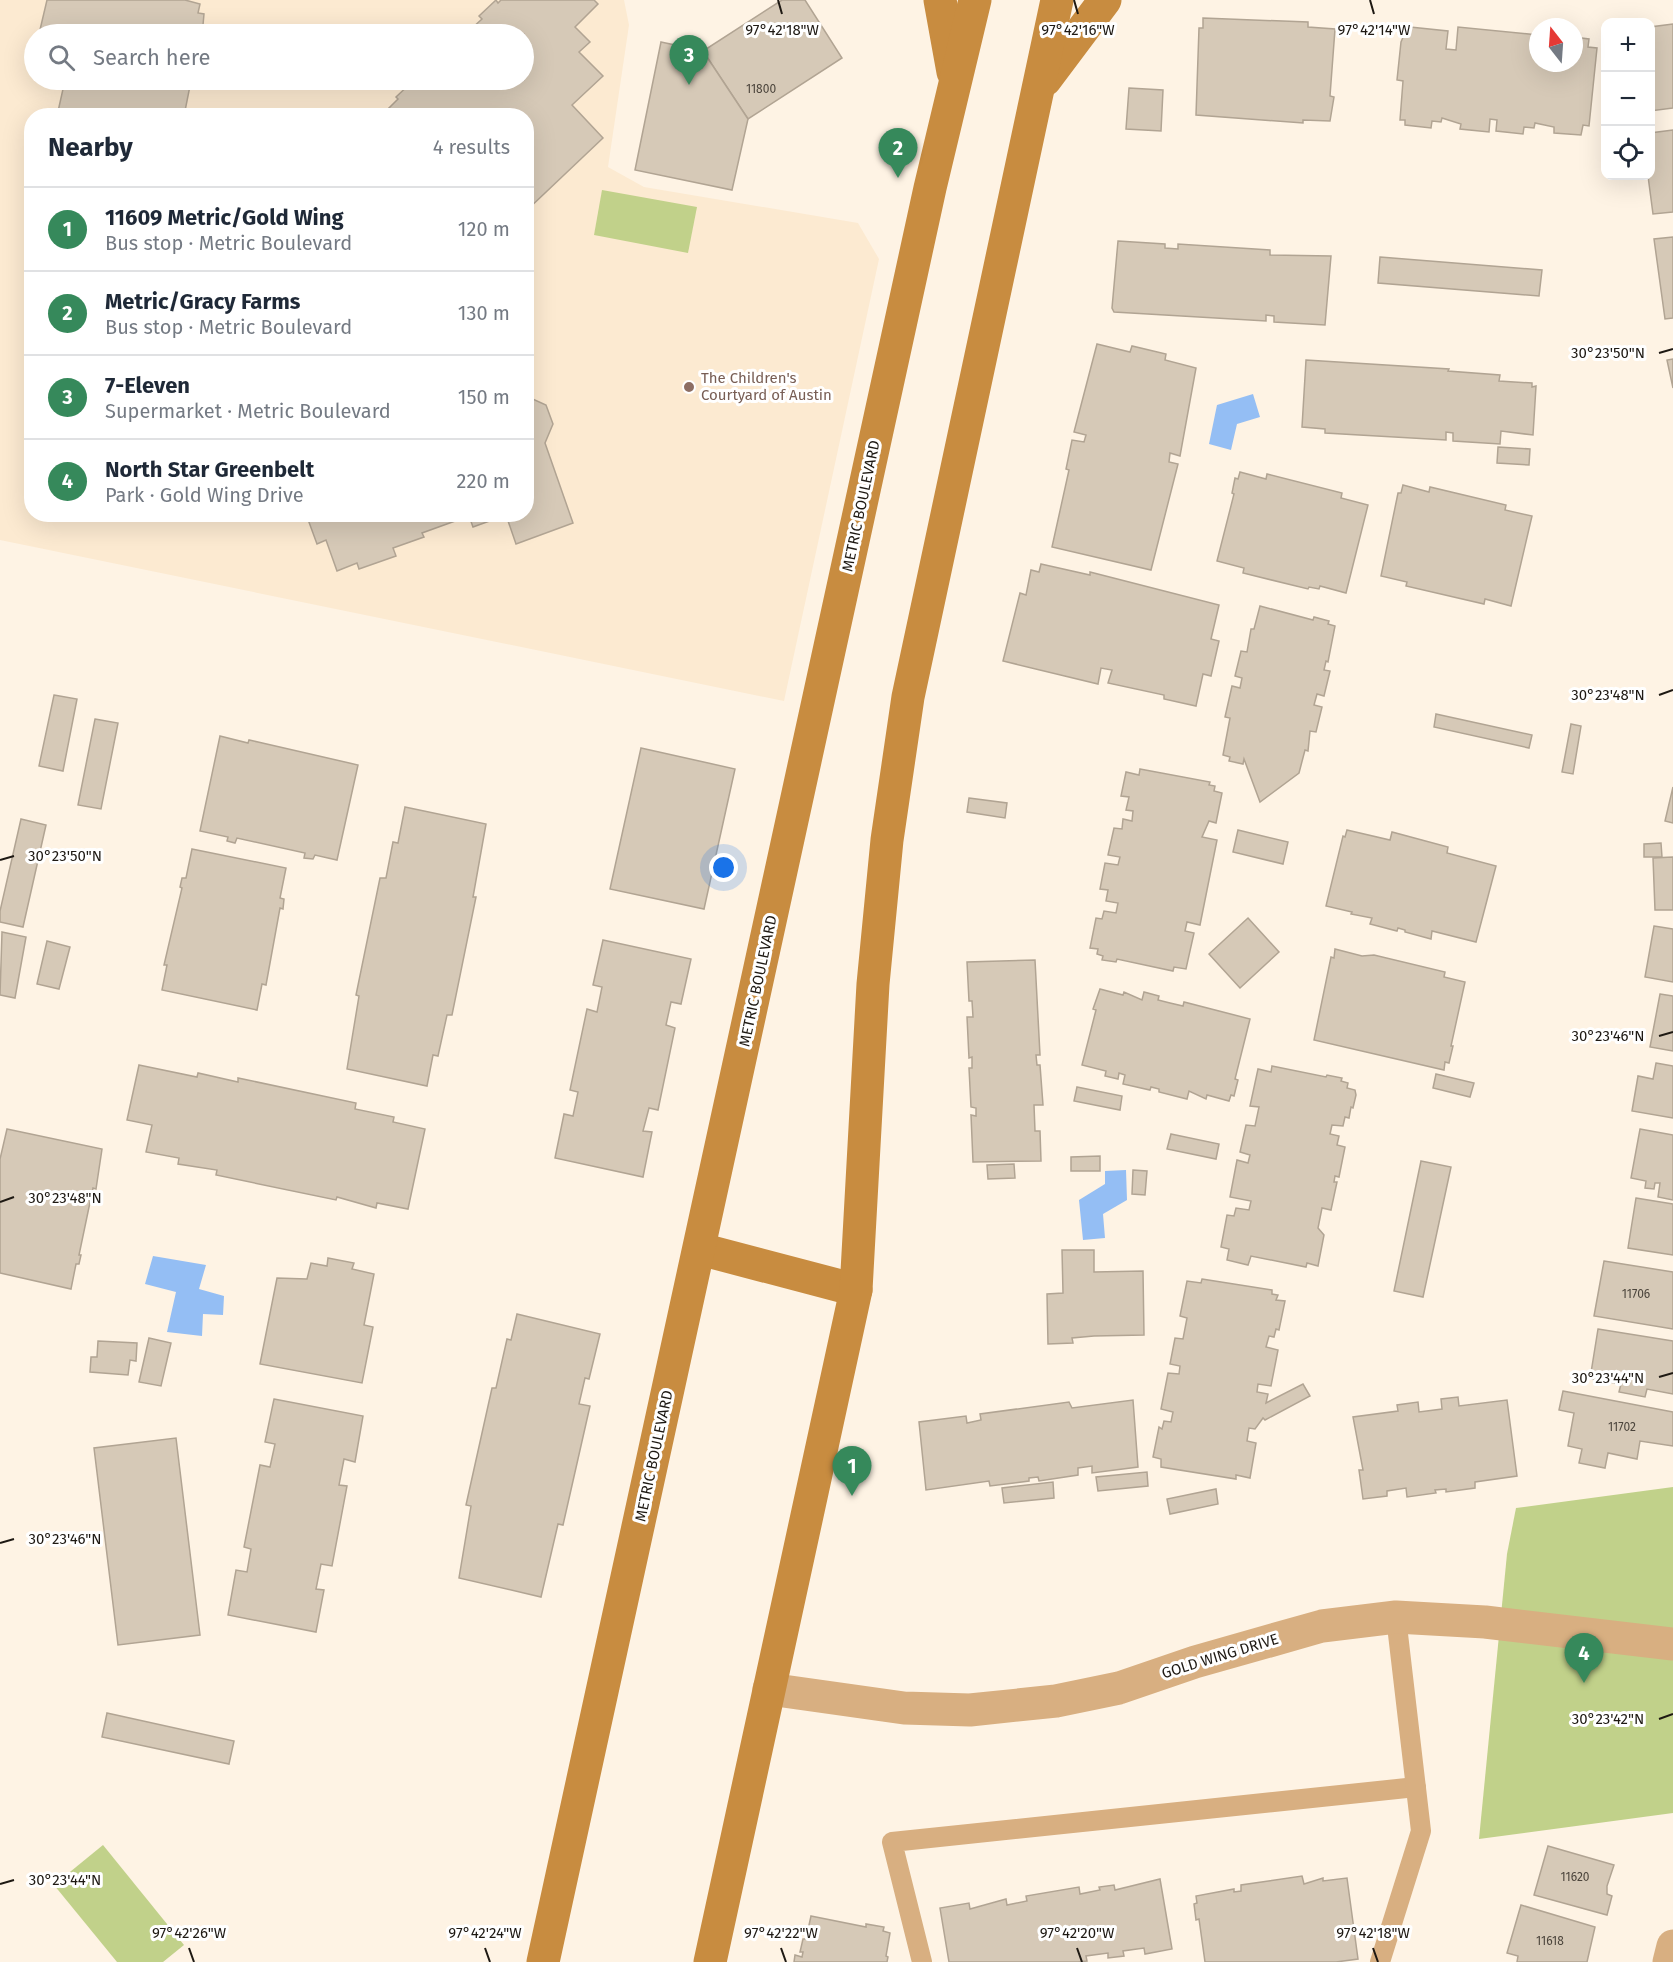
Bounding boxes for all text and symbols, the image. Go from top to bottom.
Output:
north arrow [1529,18,1583,72]
map controls [1601,18,1655,180]
button: + [1601,18,1655,72]
text: 97°42'18"W [745,21,819,39]
text: 97°42'16"W [1041,21,1115,39]
text: 97°42'14"W [1338,21,1411,39]
search box [24,24,534,90]
pin: 3 [670,36,708,85]
icon: search [45,41,78,74]
text: Search here [93,44,211,71]
button: − [1601,72,1655,126]
house number: 11800 [746,82,776,96]
button: locate [1601,126,1655,180]
pin: 2 [878,128,918,178]
text: Nearby [48,132,133,163]
text: 4 results [433,135,510,159]
text: 11609 Metric/Gold Wing [105,204,344,231]
text: 1 [63,217,72,241]
text: 120 m [458,217,510,241]
text: Bus stop · Metric Boulevard [105,231,352,255]
text: Metric/Gracy Farms [105,288,300,315]
text: 2 [62,301,73,325]
text: 130 m [458,301,510,325]
text: Bus stop · Metric Boulevard [105,315,352,339]
text: 30°23'50"N [1571,344,1645,362]
place label: The Children's Courtyard of Austin [701,369,832,404]
text: 7-Eleven [105,372,190,399]
marker: The Children's Courtyard of Austin [682,380,696,394]
text: 3 [62,385,73,409]
text: 150 m [458,385,510,409]
text: Supermarket · Metric Boulevard [105,399,391,423]
street label: METRIC BOULEVARD [838,439,884,573]
text: North Star Greenbelt [105,456,314,483]
text: 4 [62,469,73,493]
text: 220 m [457,469,510,493]
text: Park · Gold Wing Drive [105,483,304,507]
text: 30°23'48"N [1571,686,1645,704]
text: 30°23'50"N [28,847,102,865]
your location [709,853,738,882]
street label: METRIC BOULEVARD [735,914,781,1048]
text: 30°23'46"N [1571,1027,1645,1045]
text: 30°23'48"N [28,1189,102,1207]
house number: 11706 [1622,1287,1650,1301]
text: 30°23'44"N [1572,1369,1644,1387]
street label: METRIC BOULEVARD [631,1389,677,1523]
house number: 11702 [1608,1420,1636,1434]
pin: 1 [832,1446,872,1496]
text: 30°23'46"N [28,1530,102,1548]
street label: GOLD WING DRIVE [1160,1630,1280,1682]
pin: 4 [1564,1634,1604,1683]
text: 30°23'42"N [1572,1710,1644,1728]
house number: 11620 [1560,1870,1590,1884]
text: 30°23'44"N [29,1871,101,1889]
text: 97°42'26"W [152,1924,227,1942]
text: 97°42'24"W [448,1924,522,1942]
text: 97°42'22"W [744,1924,819,1942]
text: 97°42'20"W [1040,1924,1115,1942]
text: 97°42'18"W [1336,1924,1410,1942]
house number: 11618 [1536,1934,1564,1948]

